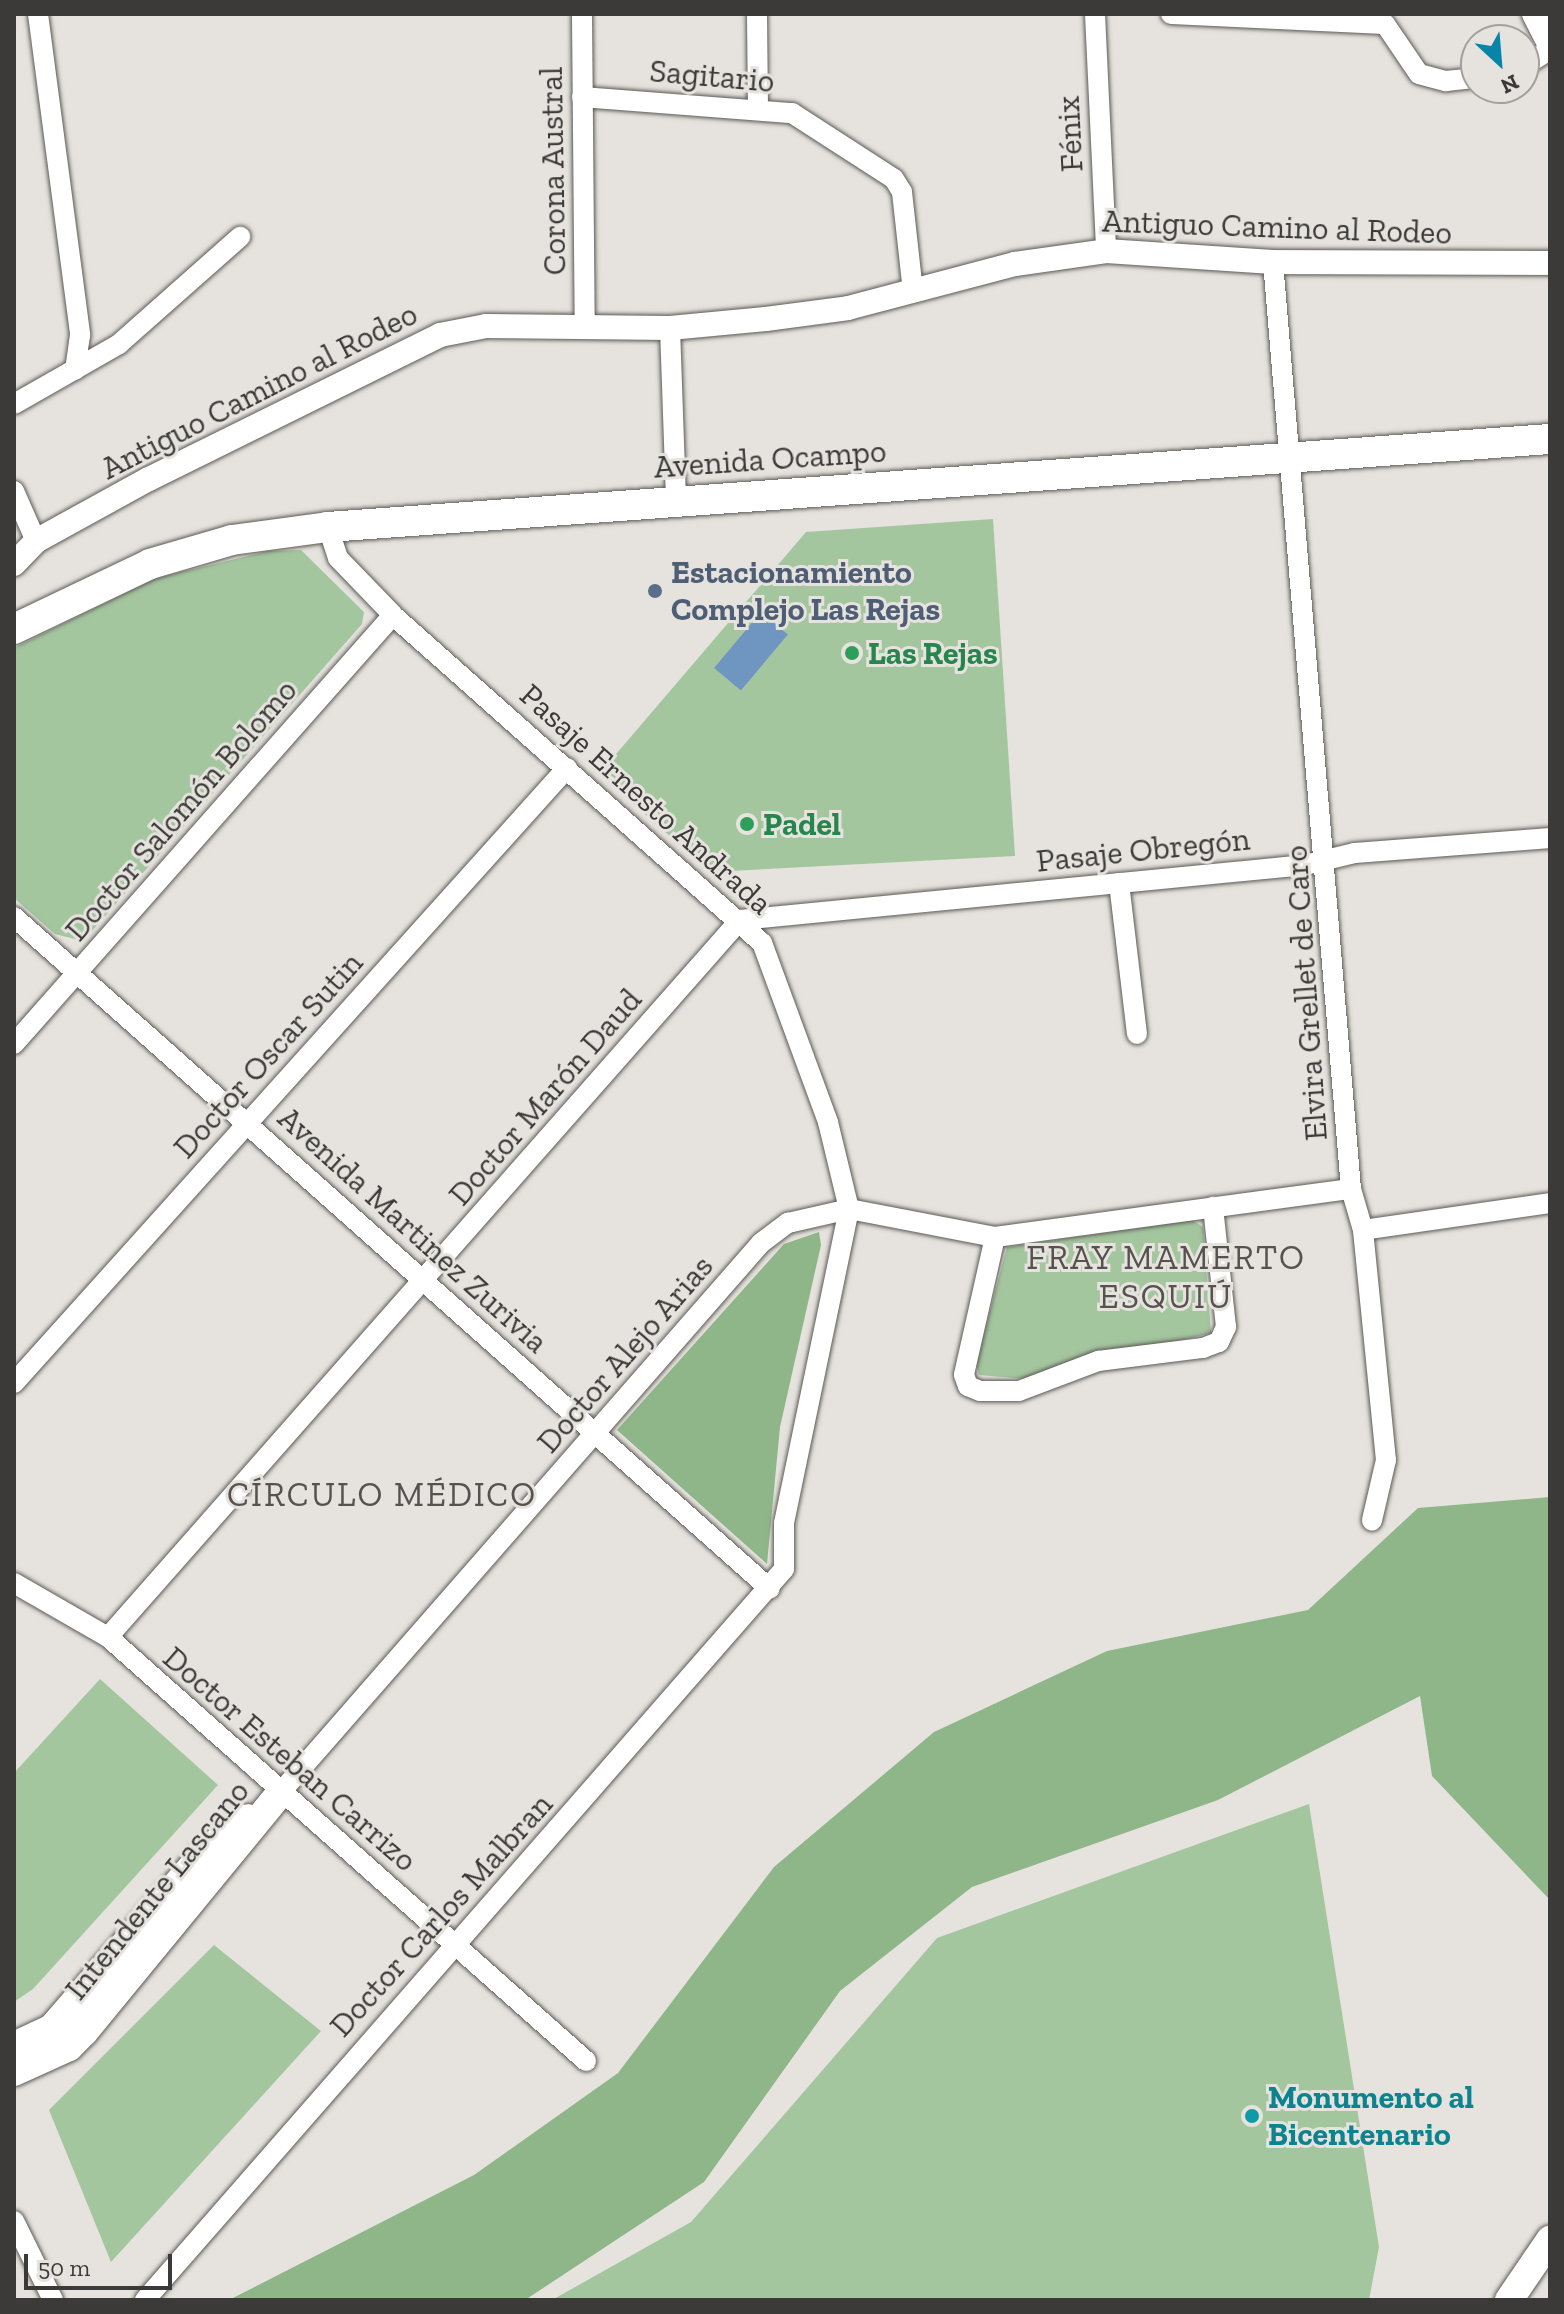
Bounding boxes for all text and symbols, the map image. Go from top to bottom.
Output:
north arrow [1460,24,1540,104]
street label: Sagitario [648,51,776,101]
street label: Corona Austral [532,66,574,276]
text: N [1496,68,1523,100]
street label: Fénix [1049,95,1091,173]
street label: Antiguo Camino al Rodeo [1102,202,1452,252]
street label: Antiguo Camino al Rodeo [94,294,424,488]
street label: Avenida Ocampo [653,432,887,486]
place label: Estacionamiento Complejo Las Rejas [671,554,940,629]
marker: Estacionamiento Complejo Las Rejas [646,582,664,600]
place label: Las Rejas [868,634,998,672]
marker: Las Rejas [843,644,861,662]
street label: Doctor Salomón Bolomo [57,671,305,949]
street label: Pasaje Ernesto Andrada [512,675,780,923]
place label: Padel [763,805,841,843]
marker: Padel [738,815,756,833]
street label: Pasaje Obregón [1034,820,1252,880]
street label: Elvira Grellet de Caro [1277,844,1335,1142]
street label: Doctor Oscar Sutin [165,944,371,1166]
street label: Doctor Marón Daud [440,981,650,1213]
street label: Avenida Martinez Zurivia [270,1099,556,1361]
district label: FRAY MAMERTO ESQUIÚ [1026,1237,1306,1316]
street label: Doctor Alejo Arias [528,1247,722,1461]
district label: CÍRCULO MÉDICO [227,1475,537,1515]
street label: Doctor Esteban Carrizo [155,1638,425,1880]
street label: Intendente Lascano [57,1773,257,2007]
street label: Doctor Carlos Malbran [322,1785,560,2045]
place label: Monumento al Bicentenario [1268,2079,1474,2154]
marker: Monumento al Bicentenario [1243,2107,1261,2125]
scale bar [28,2238,176,2288]
text: 50 m [38,2253,90,2282]

